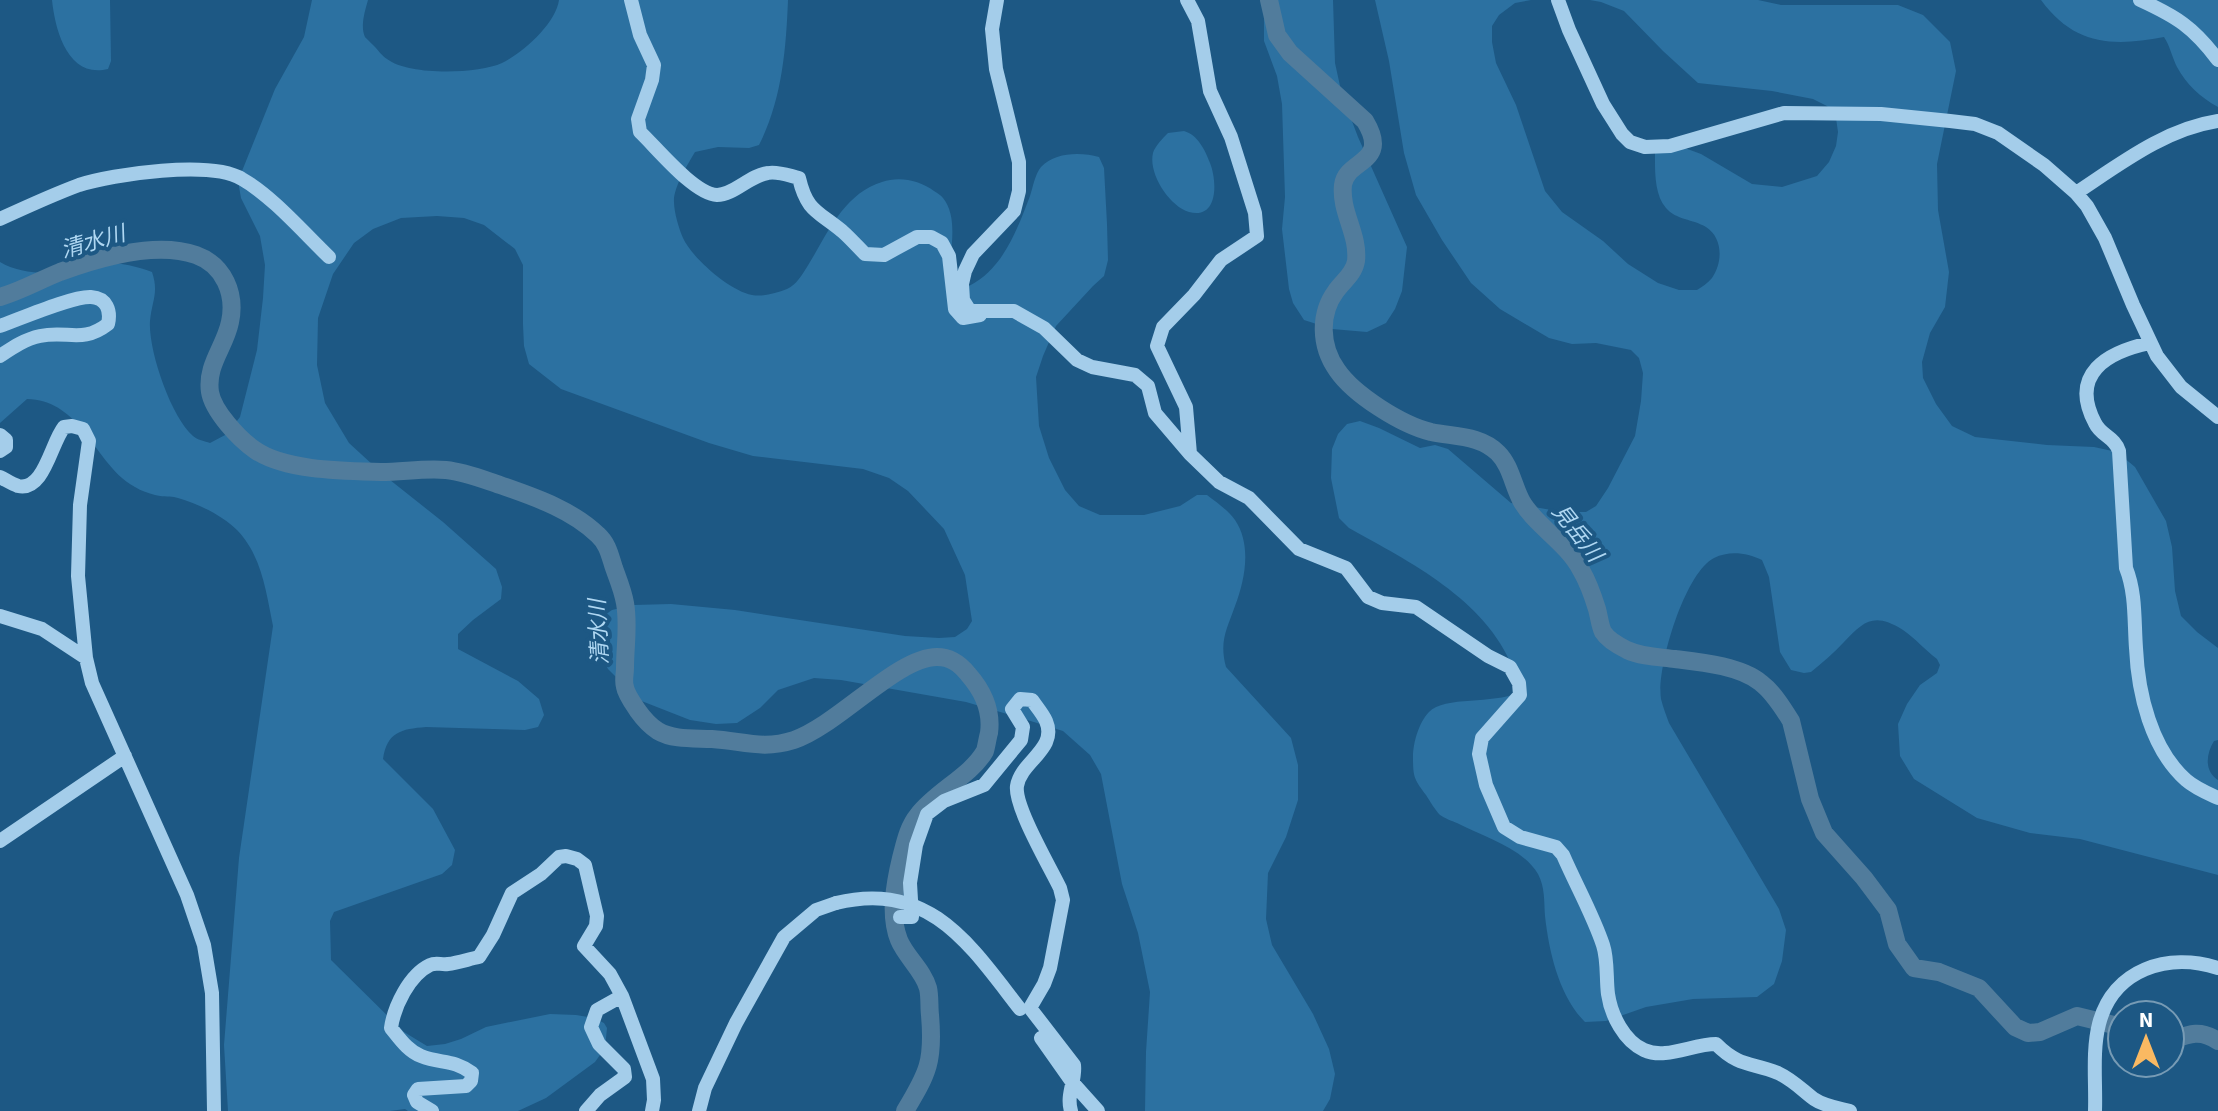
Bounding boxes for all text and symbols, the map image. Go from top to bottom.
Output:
water label: 清水川 [57,217,131,266]
water label: 見岳川 [1544,497,1611,570]
water label: 清水川 [581,596,617,666]
north arrow [2106,999,2186,1079]
text: N [2139,1004,2153,1036]

